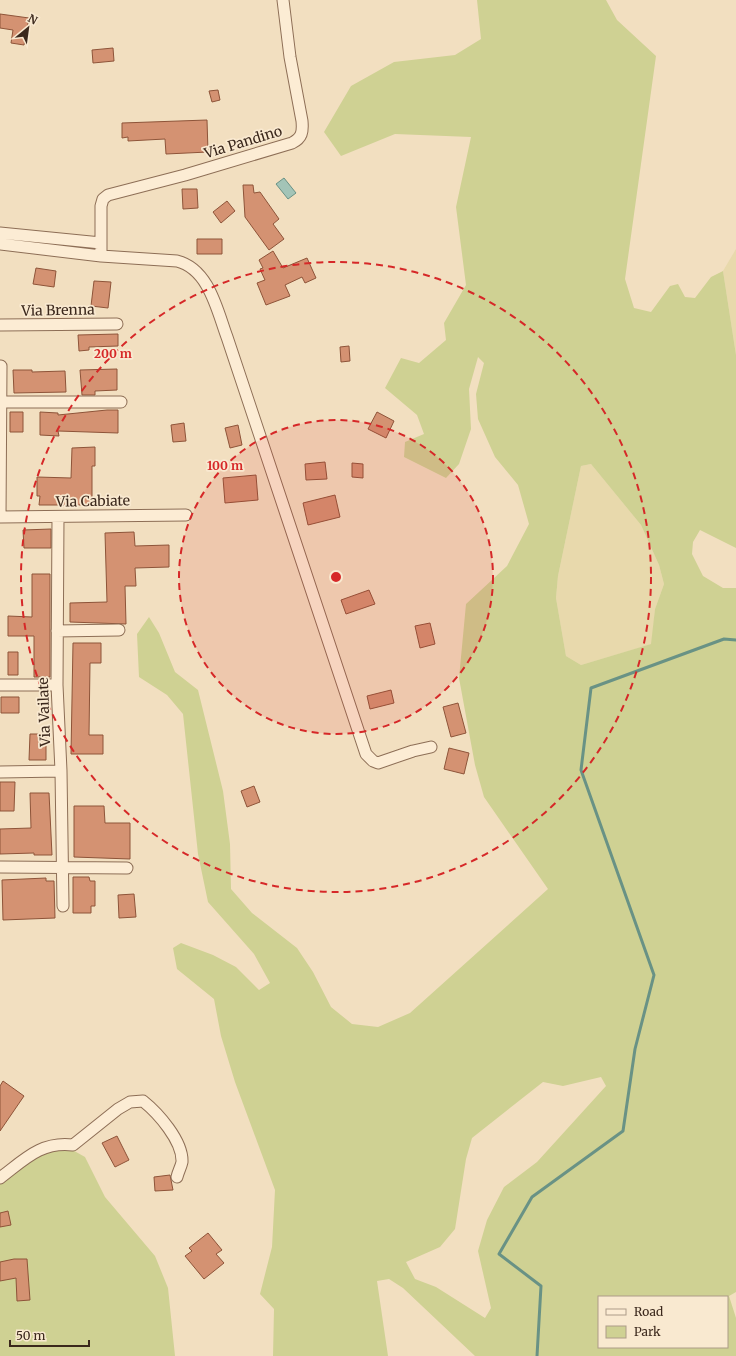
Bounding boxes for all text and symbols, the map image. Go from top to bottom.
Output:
north arrow [8,8,48,48]
text: N [26,11,40,28]
street label: Via Pandino [201,122,284,163]
street label: Via Brenna [20,300,95,320]
text: 200 m [94,346,132,361]
text: 100 m [207,458,243,473]
street label: Via Cabiate [55,491,130,511]
centre of rings [329,570,343,584]
street label: Via Vailate [34,677,54,748]
legend [598,1296,728,1348]
text: Road [634,1304,663,1319]
scale bar [10,1322,89,1348]
text: Park [634,1324,661,1339]
text: 50 m [16,1328,45,1343]

